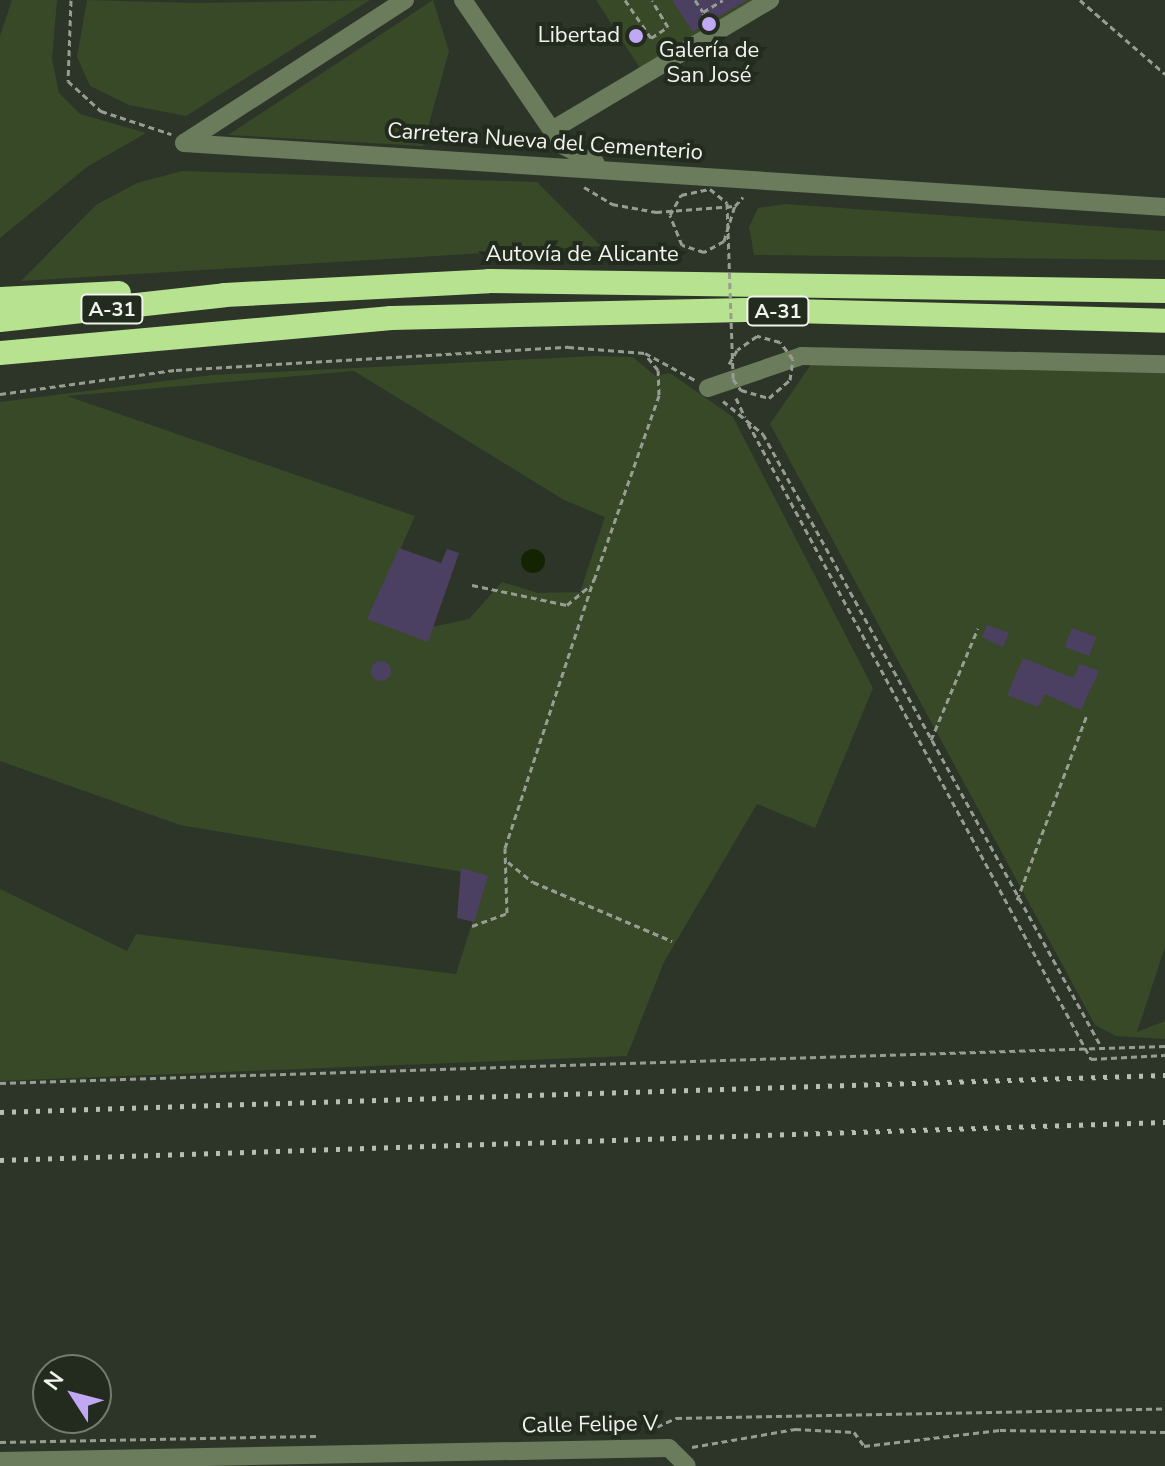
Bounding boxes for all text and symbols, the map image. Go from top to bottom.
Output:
marker: Galería de San José [700,15,718,33]
place label: Libertad [538,23,620,49]
marker: Libertad [627,27,645,45]
place label: Galería de San José [659,37,759,88]
street label: Carretera Nueva del Cementerio [386,118,704,166]
street label: Autovía de Alicante [485,242,679,268]
road number: A-31 [80,293,144,325]
road number: A-31 [746,295,810,327]
north arrow [32,1354,112,1434]
text: N [37,1366,71,1397]
street label: Calle Felipe V [521,1411,659,1439]

